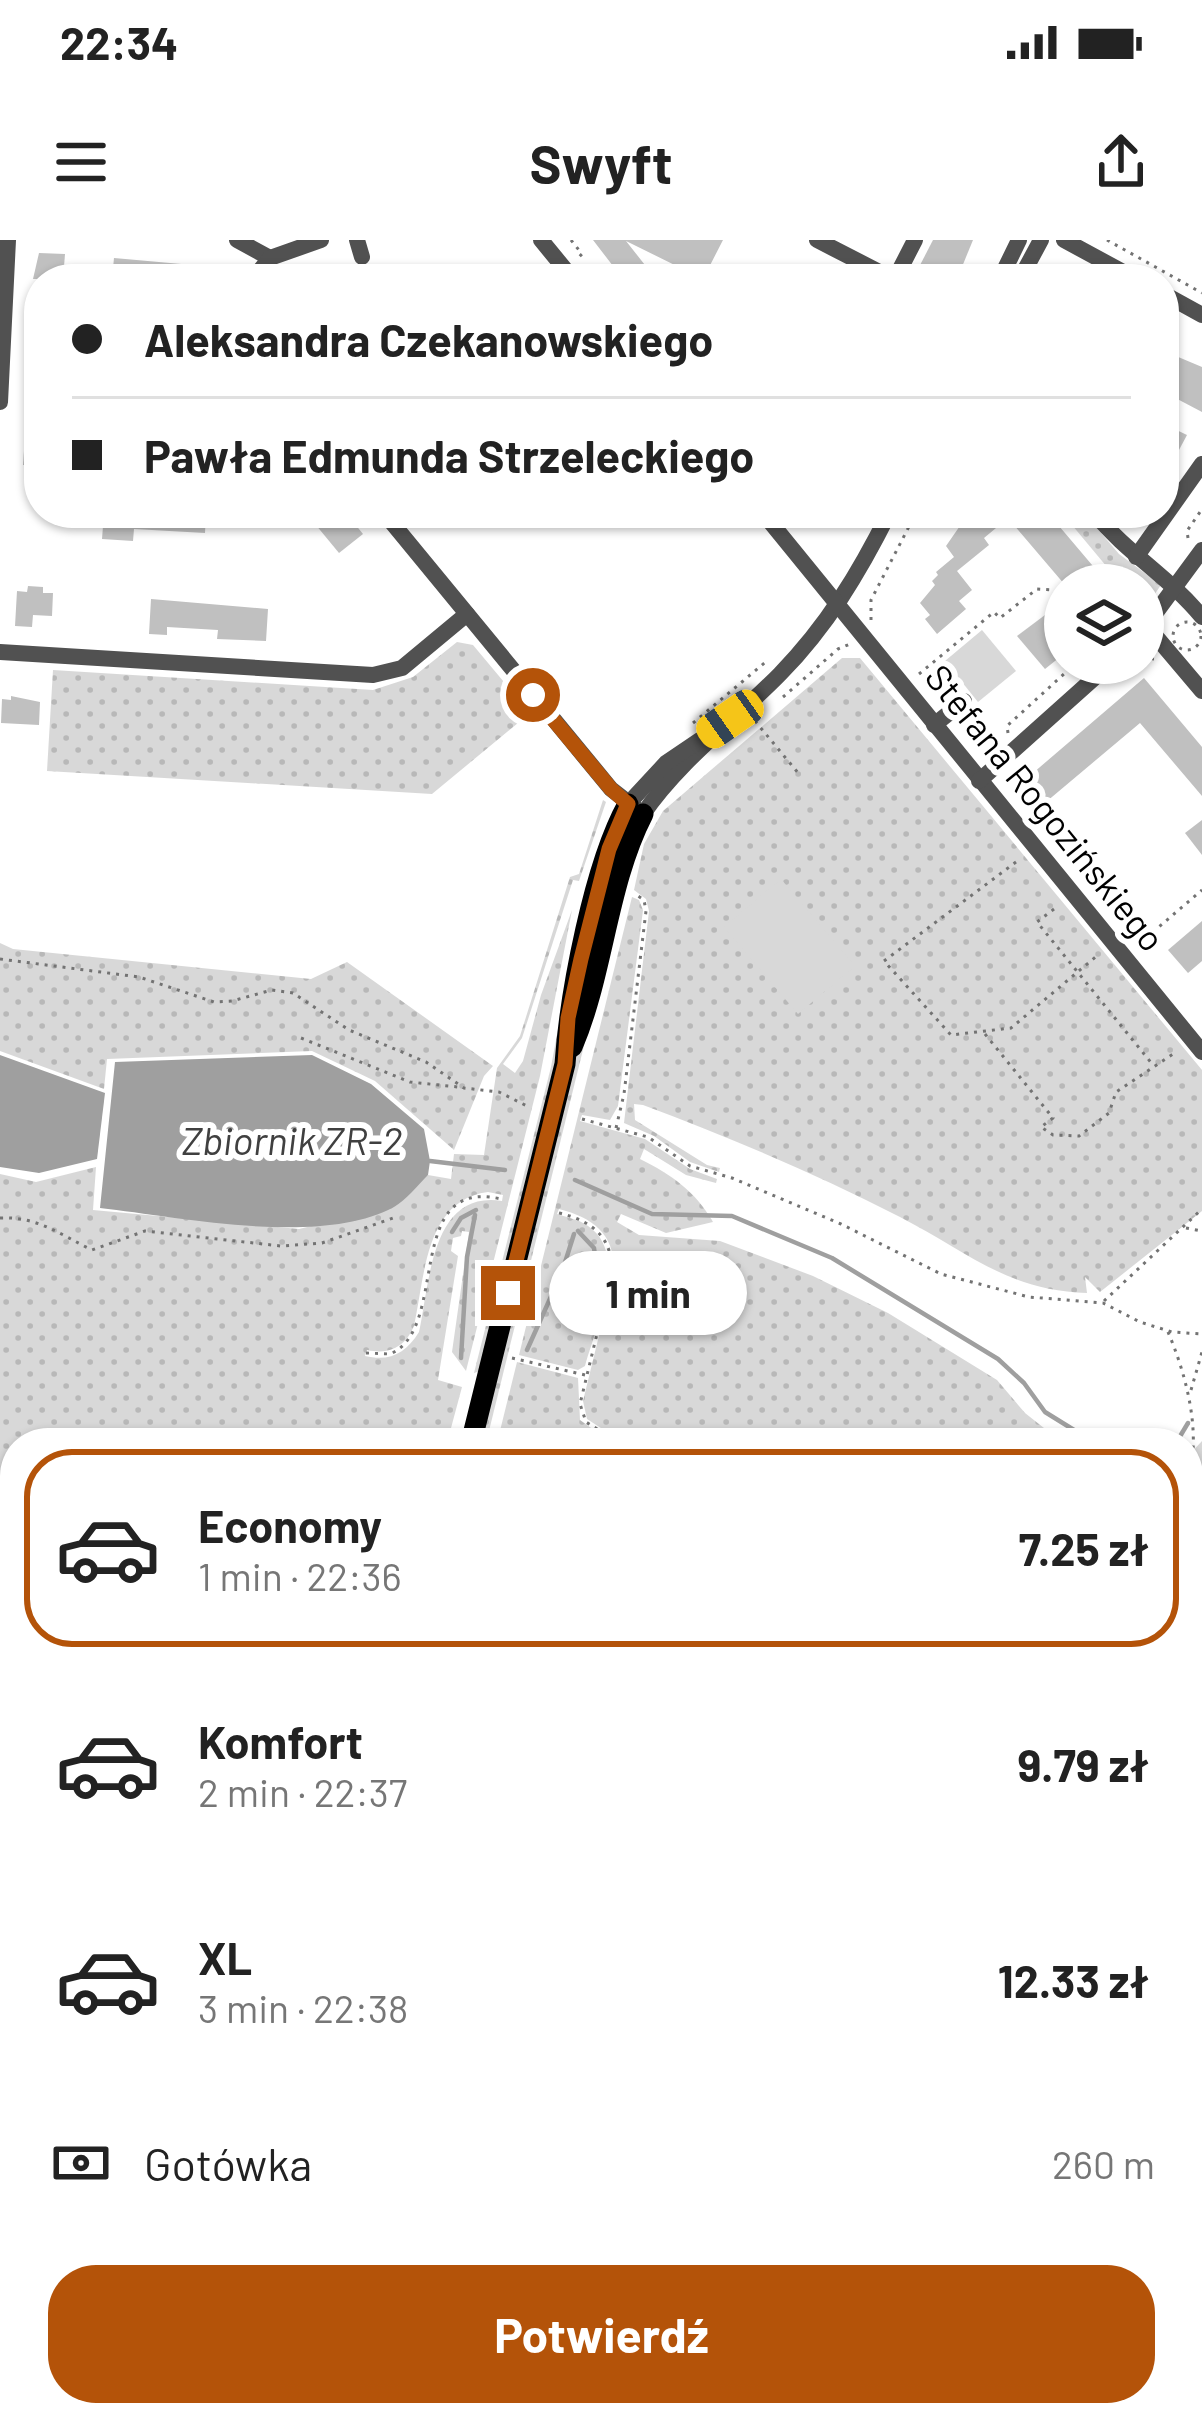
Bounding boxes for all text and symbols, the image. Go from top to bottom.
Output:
text: 22:34 [60,15,178,69]
icon: menu [48,129,114,195]
icon: share [1088,129,1154,195]
text: Swyft [529,130,673,195]
text: Aleksandra Czekanowskiego [144,312,713,366]
text: Pawła Edmunda Strzeleckiego [144,428,754,482]
map controls [1044,564,1164,684]
button: layers [1044,564,1164,684]
street label: Stefana Rogozińskiego [918,655,1175,959]
route start [506,668,560,722]
car [690,684,770,754]
water label: Zbiornik ZR-2 [181,1116,403,1163]
callout: 1 min [550,1251,748,1335]
route end [481,1266,535,1320]
text: 1 min [605,1269,691,1316]
icon: car [54,1494,162,1602]
text: Economy [198,1498,382,1552]
text: 7.25 zł [1019,1521,1149,1575]
text: 1 min · 22:36 [198,1552,402,1599]
icon: car [54,1710,162,1818]
text: Komfort [198,1714,363,1768]
text: 9.79 zł [1017,1737,1149,1791]
text: 2 min · 22:37 [198,1768,407,1815]
icon: car [54,1926,162,2034]
text: XL [198,1930,252,1984]
text: 12.33 zł [998,1953,1149,2007]
text: 3 min · 22:38 [198,1984,408,2031]
icon: cash [48,2130,114,2196]
text: Gotówka [144,2136,312,2190]
text: 260 m [1052,2140,1155,2187]
button: Potwierdź [48,2265,1155,2403]

